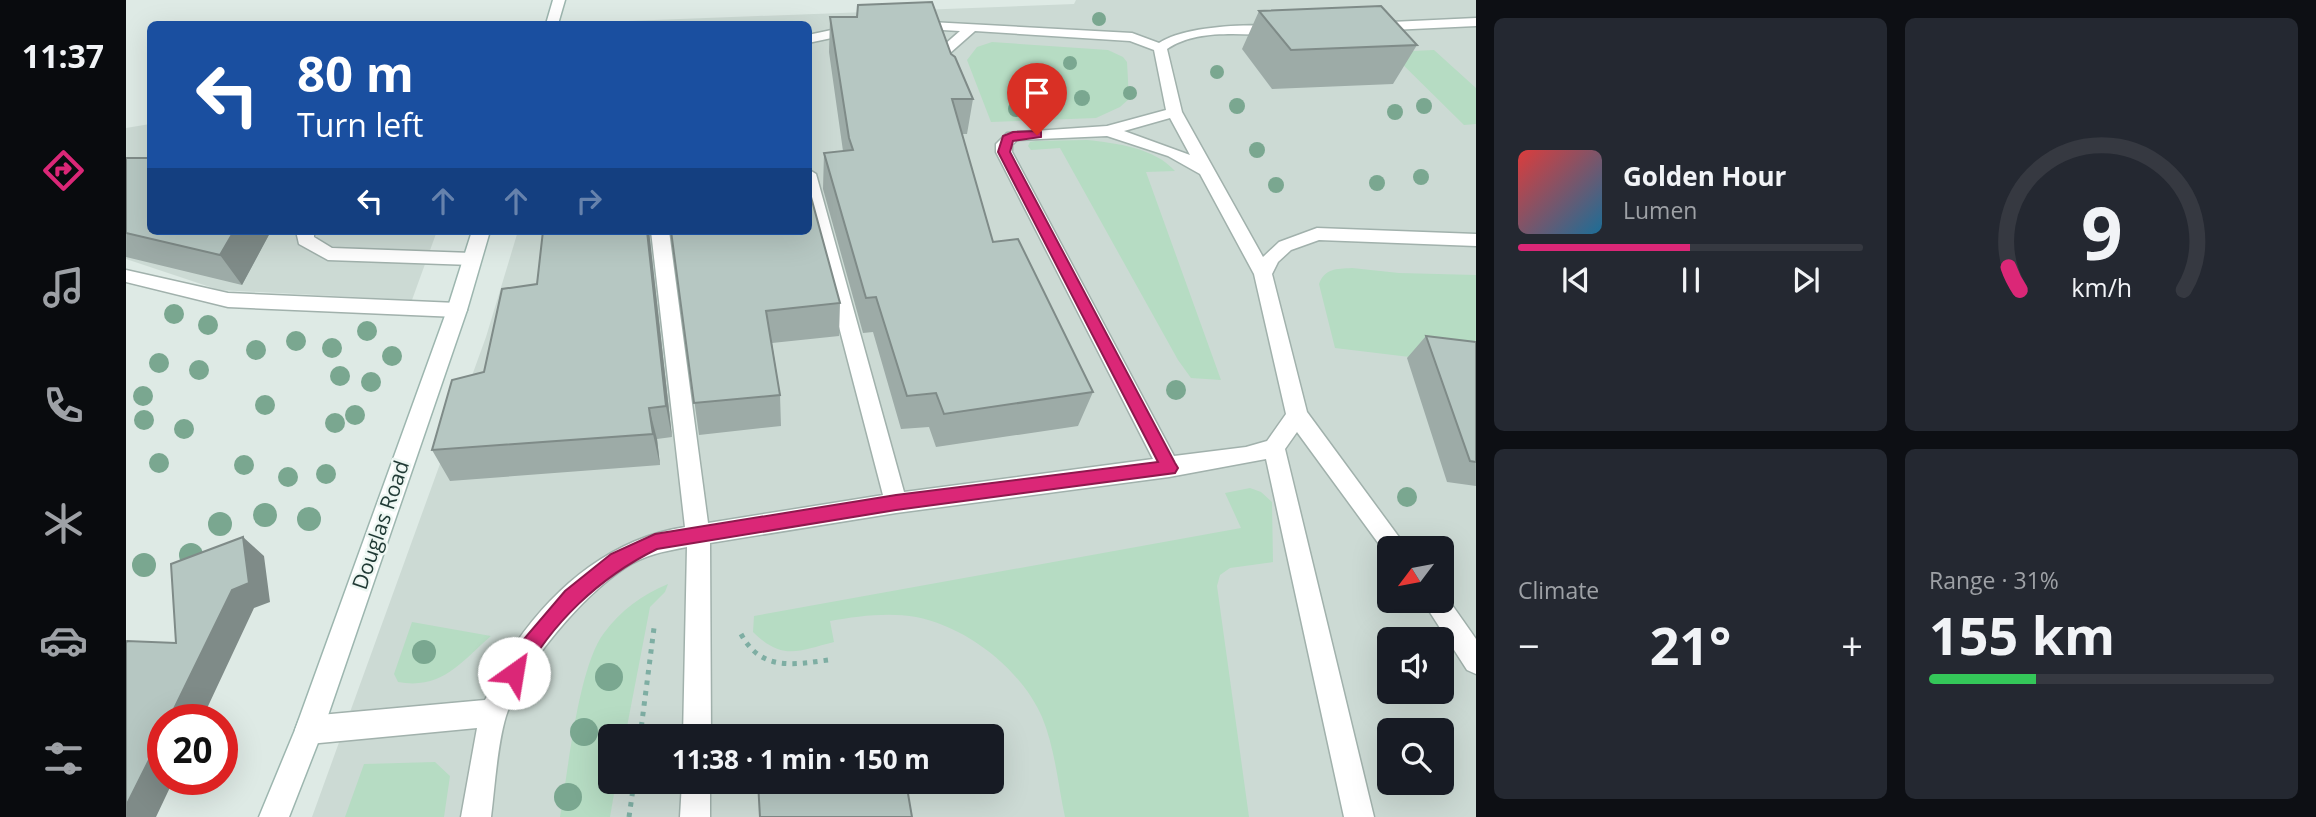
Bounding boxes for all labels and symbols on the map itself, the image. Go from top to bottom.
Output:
pin [1007,63,1067,135]
street label: Douglas Road [345,456,415,593]
north arrow [1377,536,1454,612]
position arrow [477,636,551,710]
speed limit sign: 20 [147,704,238,795]

